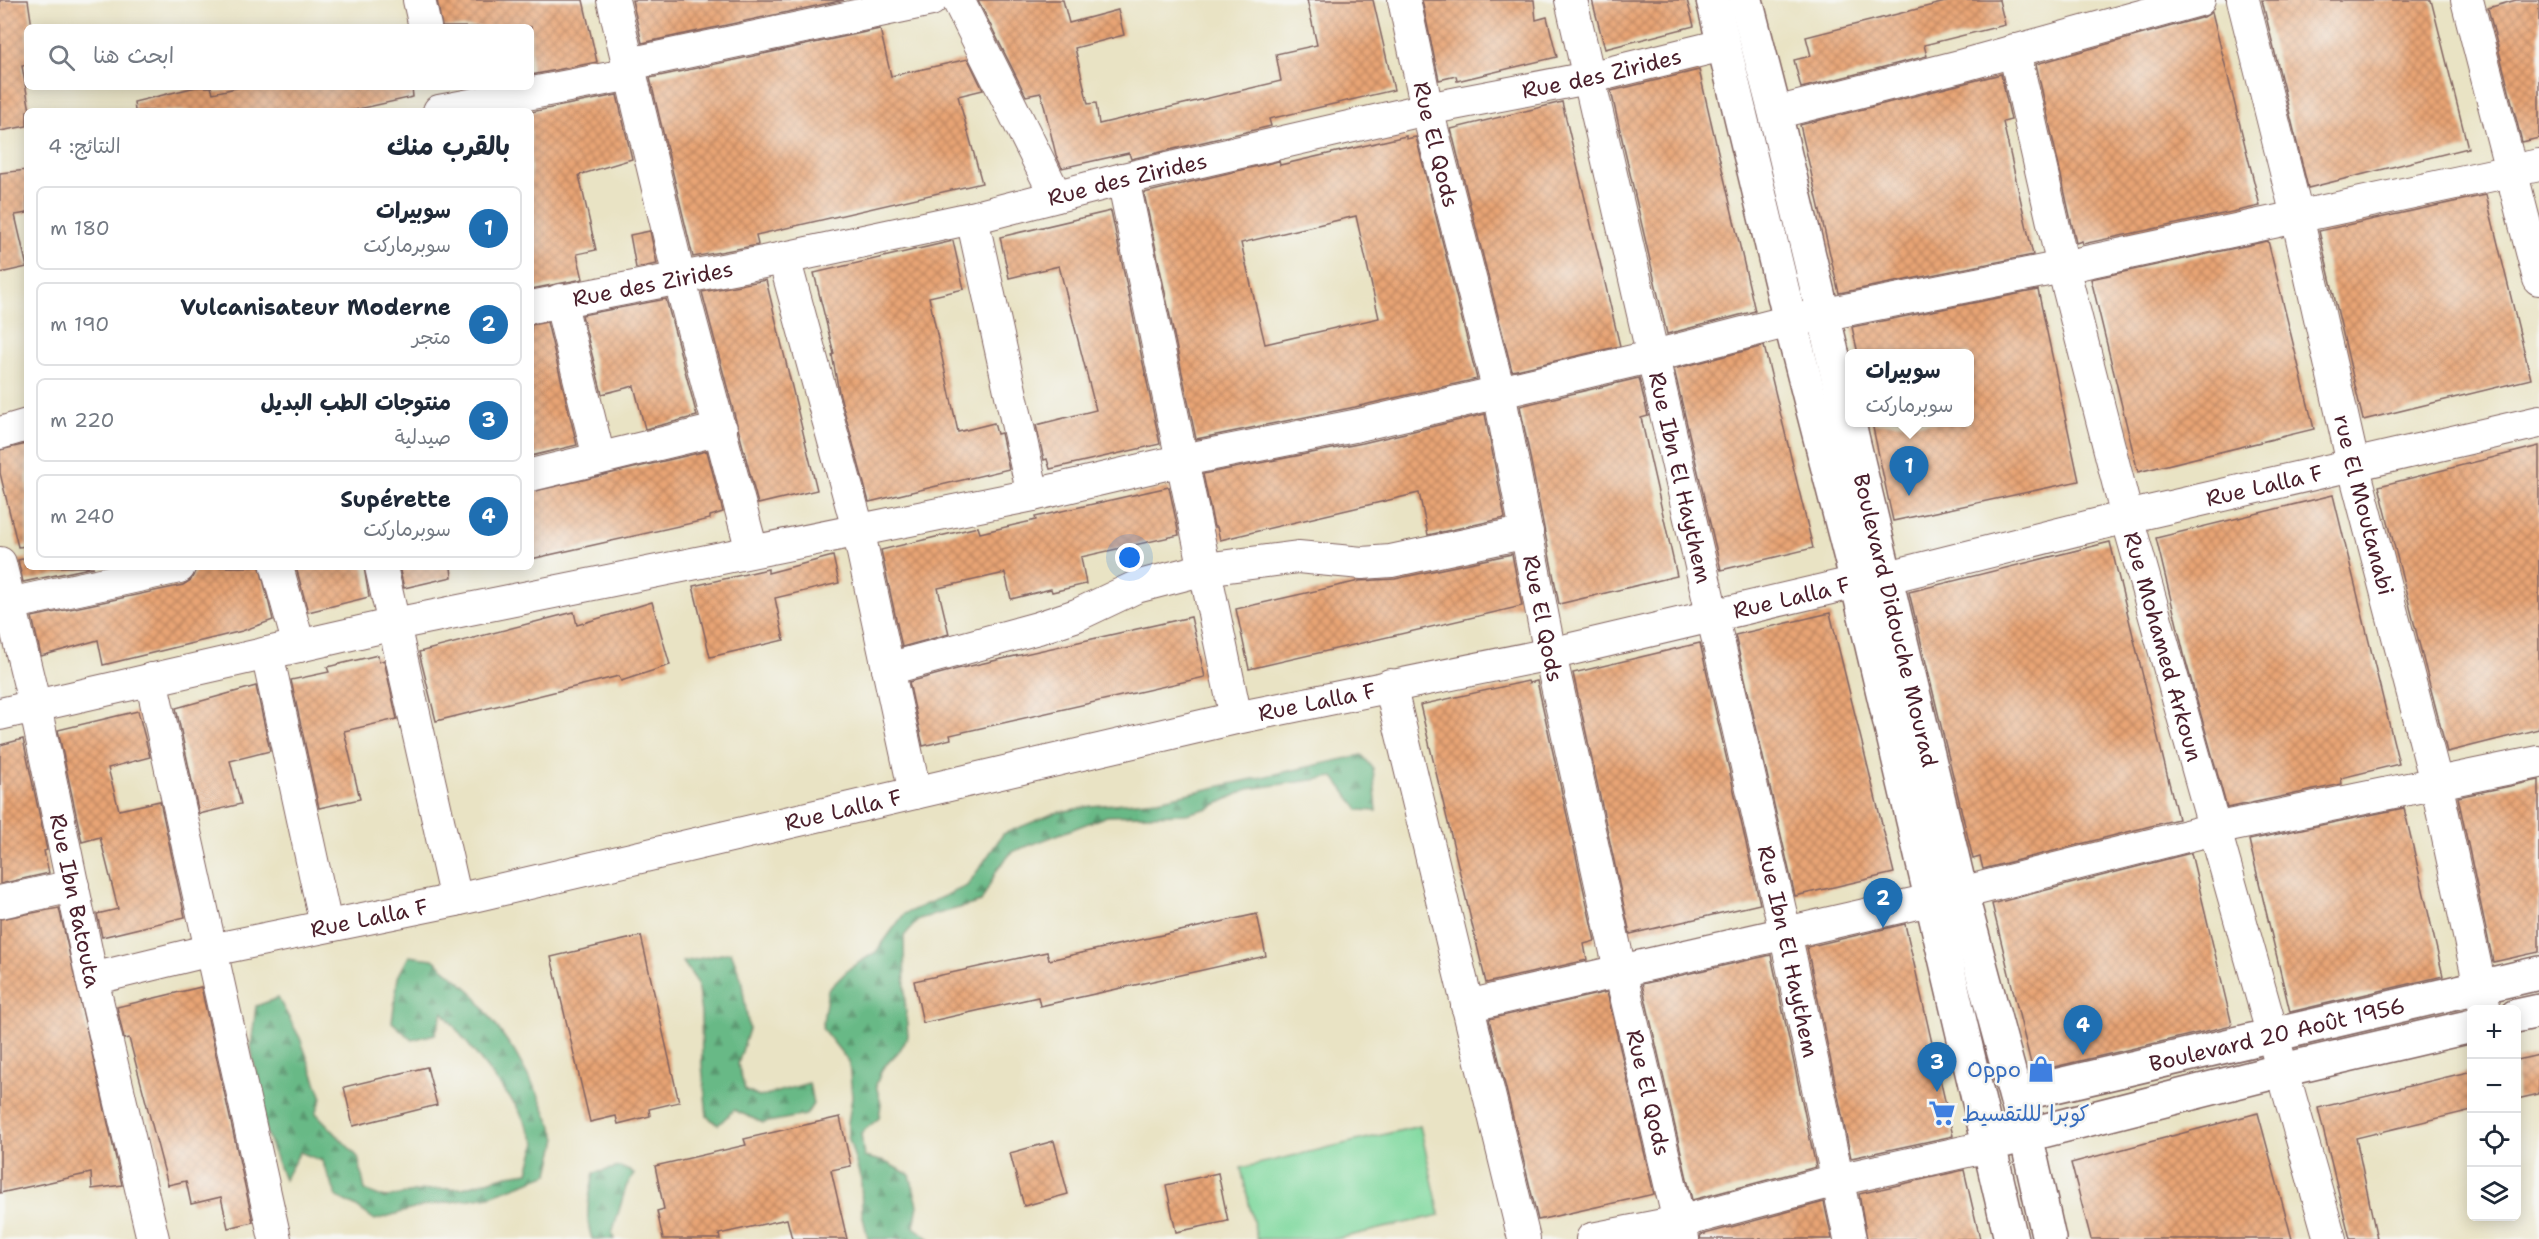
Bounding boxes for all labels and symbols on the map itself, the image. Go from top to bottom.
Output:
street label: Rue des Zirides [1519,42,1685,105]
street label: Rue El Qods [1407,79,1465,211]
street label: Rue des Zirides [1045,146,1210,213]
street label: Rue des Zirides [570,254,736,314]
street label: Rue Ibn El Haythem [1642,369,1719,586]
street label: rue El Moutanabi [2327,411,2401,598]
pin: 1 [1890,446,1928,496]
street label: Rue Lalla F [2203,458,2326,513]
street label: Boulevard Didouche Mourad [1846,471,1944,770]
street label: Rue Mohamed Arkoun [2117,528,2209,765]
your location [1115,543,1144,572]
street label: Rue El Qods [1516,552,1570,685]
street label: Rue Lalla F [1730,570,1853,626]
street label: Rue Lalla F [1256,676,1378,728]
street label: Rue Lalla F [782,782,905,838]
street label: Rue Ibn Batouta [43,811,108,991]
street label: Rue Ibn El Haythem [1751,843,1825,1060]
pin: 2 [1864,878,1902,928]
street label: Rue Lalla F [308,892,431,944]
street label: Boulevard 20 Août 1956 [2146,991,2408,1078]
pin: 4 [2064,1006,2102,1055]
street label: Rue El Qods [1619,1027,1677,1159]
pin: 3 [1918,1042,1956,1092]
shop icon: Oppo [2026,1054,2056,1084]
place label: Oppo [1967,1055,2021,1084]
supermarket icon: كوبرا لللتقسيط [1927,1098,1957,1128]
place label: كوبرا لللتقسيط [1962,1099,2090,1128]

